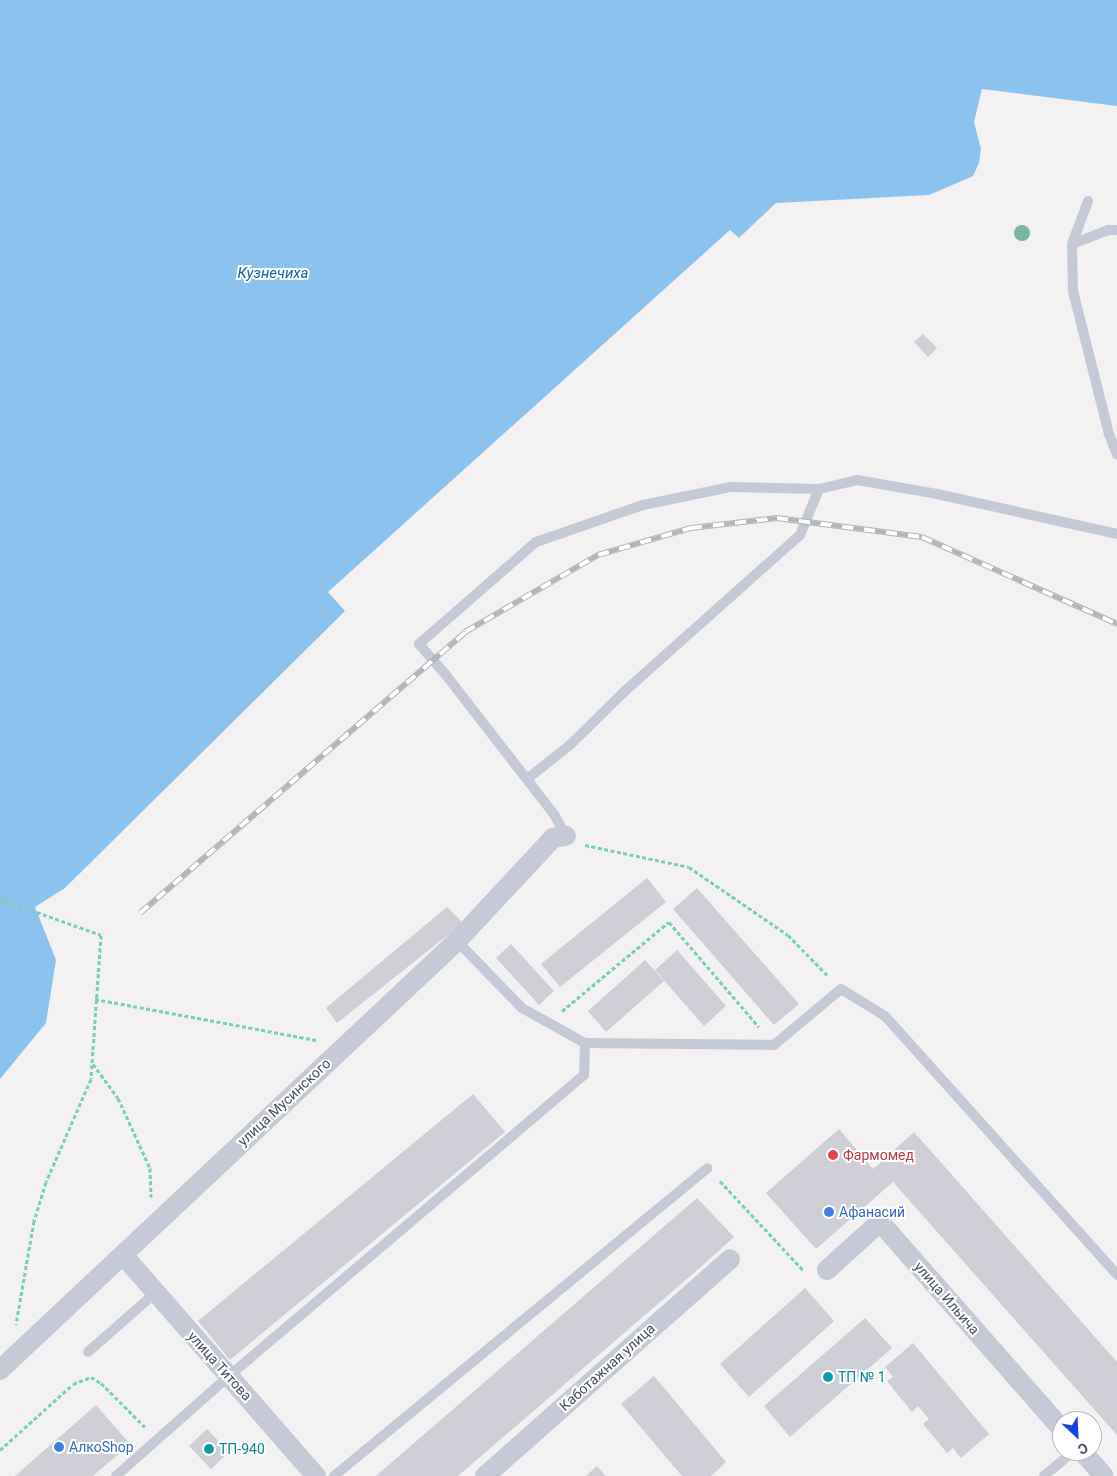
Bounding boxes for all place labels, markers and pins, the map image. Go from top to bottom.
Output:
place label: Фармомед [843,1147,914,1163]
marker: Фармомед [827,1149,839,1161]
place label: Афанасий [839,1204,905,1220]
marker: Афанасий [823,1206,835,1218]
place label: ТП № 1 [838,1369,886,1385]
marker: ТП № 1 [822,1371,834,1383]
place label: АлкоShop [69,1439,134,1455]
marker: АлкоShop [53,1441,65,1453]
place label: ТП-940 [219,1441,265,1457]
marker: ТП-940 [203,1443,215,1455]

